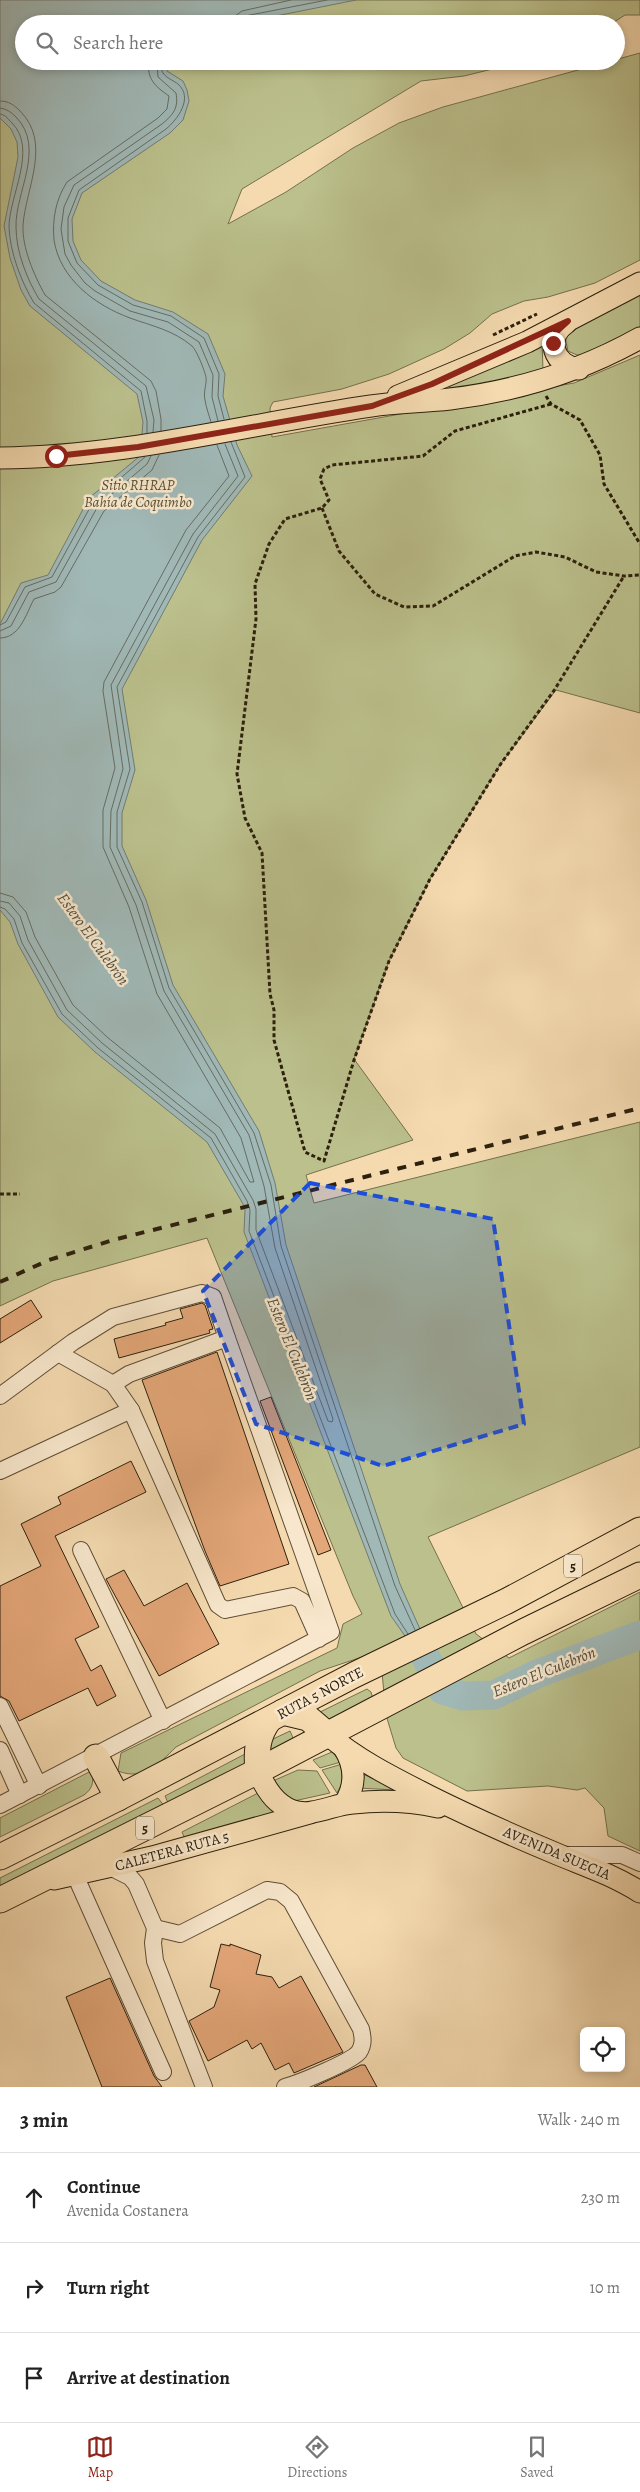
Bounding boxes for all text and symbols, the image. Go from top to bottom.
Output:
search box [15,15,625,70]
icon: search [33,29,61,57]
text: Search here [73,30,163,56]
route end [542,332,565,355]
route start [45,445,68,468]
park label: Sitio RHRAP Bahía de Coquimbo [84,475,192,512]
water label: Estero El Culebrón [52,888,134,990]
water label: Estero El Culebrón [261,1294,323,1404]
road number: 5 [564,1554,582,1578]
water label: Estero El Culebrón [489,1641,599,1703]
street label: RUTA 5 NORTE [273,1662,367,1724]
road number: 5 [136,1816,154,1840]
street label: AVENIDA SUECIA [499,1821,614,1885]
street label: CALETERA RUTA 5 [113,1826,231,1876]
map controls [580,2027,625,2072]
button: locate [580,2027,625,2072]
text: 3 min [20,2106,68,2134]
text: Walk · 240 m [538,2109,620,2131]
text: Continue [67,2174,141,2200]
icon: ahead [20,2184,48,2212]
text: 230 m [581,2187,620,2209]
text: Avenida Costanera [67,2200,189,2222]
icon: right [20,2274,48,2302]
text: Turn right [67,2275,149,2301]
text: 10 m [590,2277,620,2299]
icon: arrive [20,2364,48,2392]
text: Arrive at destination [67,2365,230,2391]
tab: Map [86,2433,114,2482]
tab: Directions [287,2433,347,2482]
tab: Saved [520,2433,554,2482]

